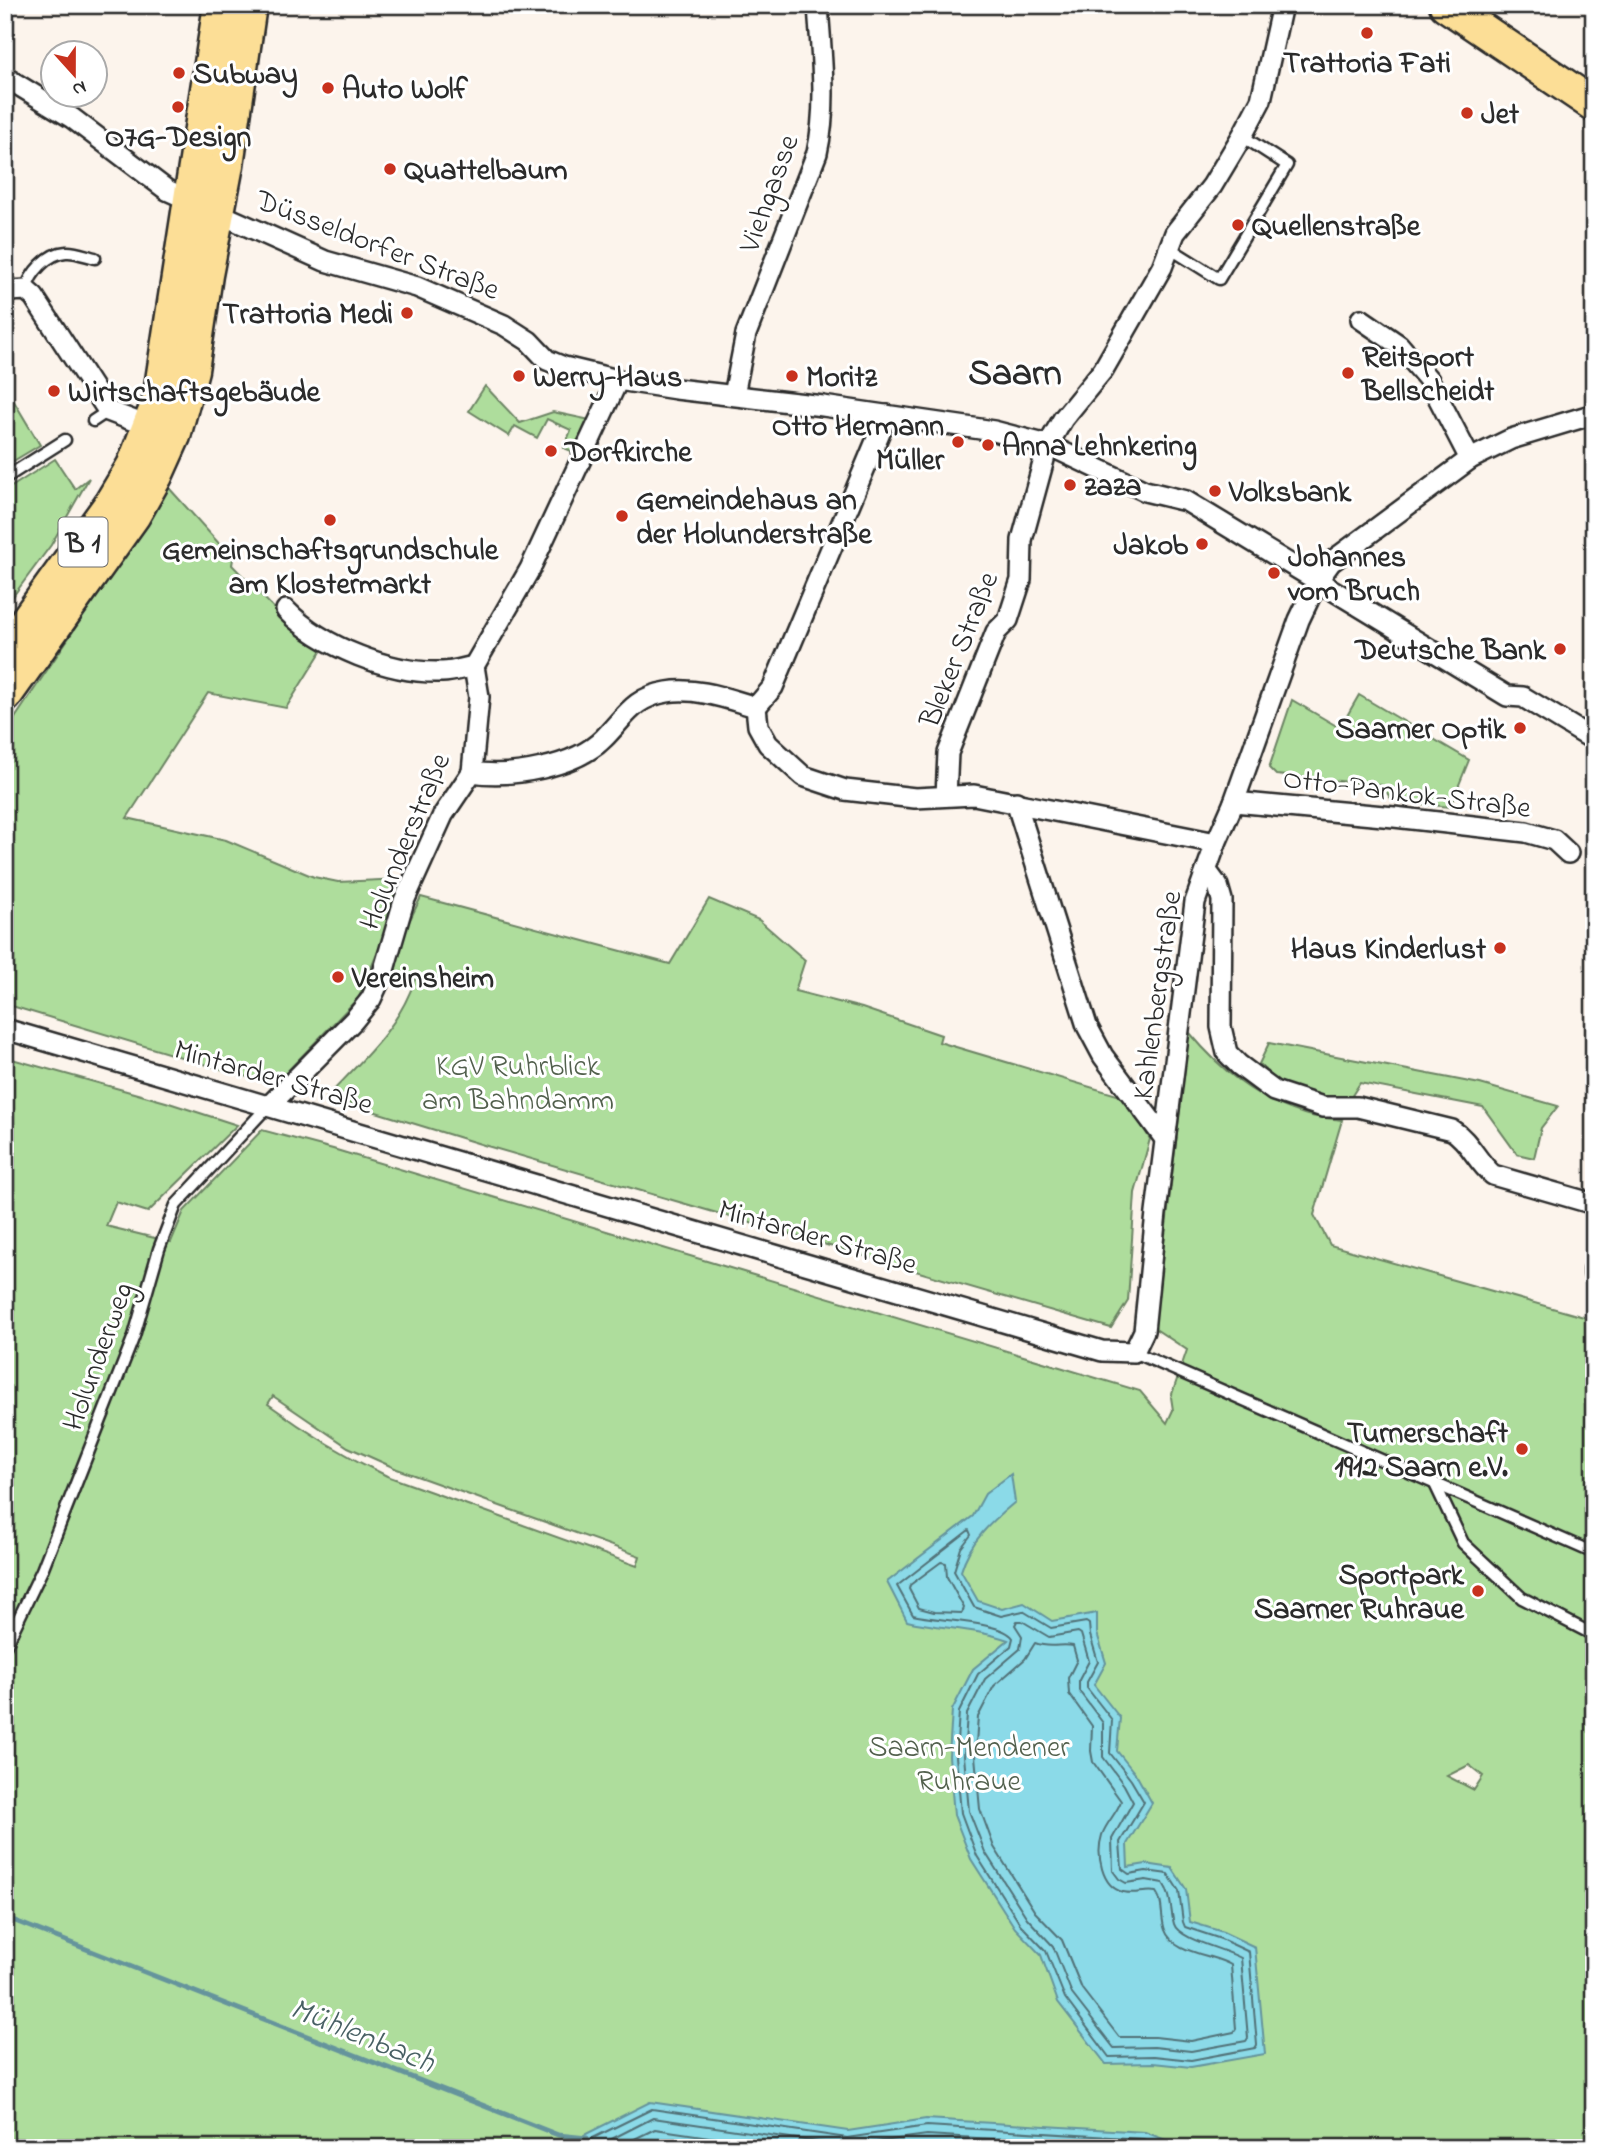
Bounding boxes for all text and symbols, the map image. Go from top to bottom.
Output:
marker: Trattoria Fati [1359,25,1375,41]
north arrow [38,38,108,108]
place label: Trattoria Fati [1283,43,1451,87]
place label: Subway [193,54,298,98]
marker: Subway [171,65,187,81]
place label: Auto Wolf [342,69,469,113]
text: N [68,73,90,103]
marker: Auto Wolf [320,80,336,96]
place label: Jet [1481,94,1520,138]
marker: O7G-Design [170,99,186,115]
marker: Jet [1459,105,1475,121]
place label: O7G-Design [105,117,251,162]
street label: Viehgasse [729,128,813,260]
place label: Quattelbaum [404,150,568,194]
marker: Quattelbaum [382,161,398,177]
street label: Düsseldorfer Straße [248,180,506,314]
place label: Quellenstraße [1252,206,1422,250]
marker: Quellenstraße [1230,217,1246,233]
place label: Trattoria Medi [222,294,393,338]
marker: Trattoria Medi [399,305,415,321]
place label: Reitsport Bellscheidt [1360,337,1495,415]
district label: Saarn [968,348,1062,402]
place label: Werry-Haus [533,357,682,401]
place label: Moritz [806,357,879,401]
marker: Reitsport Bellscheidt [1340,365,1356,381]
marker: Werry-Haus [511,368,527,384]
marker: Moritz [784,368,800,384]
place label: Wirtschaftsgebäude [68,372,322,417]
marker: Wirtschaftsgebäude [46,383,62,399]
place label: Otto Hermann Müller [772,406,945,484]
place label: Anna Lehnkering [1002,426,1197,471]
place label: Dorfkirche [563,432,693,476]
marker: Otto Hermann Müller [950,434,966,450]
marker: Anna Lehnkering [980,437,996,453]
marker: Dorfkirche [543,443,559,459]
place label: zaza [1084,466,1142,510]
place label: Volksbank [1228,472,1352,516]
marker: zaza [1062,477,1078,493]
place label: Gemeindehaus an der Holunderstraße [636,480,873,558]
marker: Volksbank [1207,483,1223,499]
marker: Gemeindehaus an der Holunderstraße [614,508,630,524]
marker: Gemeinschaftsgrundschule am Klostermarkt [322,512,338,528]
road number: B 1 [58,518,108,566]
place label: Jakob [1113,525,1188,569]
place label: Gemeinschaftsgrundschule am Klostermarkt [162,530,500,608]
marker: Jakob [1194,536,1210,552]
place label: Johannes vom Bruch [1287,537,1420,615]
street label: Bleker Straße [909,565,1012,735]
marker: Johannes vom Bruch [1266,565,1282,581]
place label: Deutsche Bank [1353,630,1547,674]
marker: Deutsche Bank [1552,641,1568,657]
place label: Saarner Optik [1335,709,1507,753]
marker: Saarner Optik [1512,720,1528,736]
street label: Holunderstraße [350,746,464,938]
street label: Otto-Pankok-Straße [1280,758,1534,832]
street label: Kahlenbergstraße [1123,888,1195,1103]
place label: Haus Kinderlust [1291,929,1487,973]
marker: Haus Kinderlust [1492,940,1508,956]
place label: Vereinsheim [351,958,494,1002]
marker: Vereinsheim [330,969,346,985]
street label: Mintarder Straße [169,1029,378,1128]
park label: KGV Ruhrblick am Bahndamm [422,1046,614,1124]
street label: Mintarder Straße [713,1189,922,1288]
street label: Holunderweg [53,1277,147,1437]
place label: Turnerschaft 1912 Saarn e.V. [1334,1413,1509,1491]
marker: Turnerschaft 1912 Saarn e.V. [1514,1441,1530,1457]
place label: Sportpark Saarner Ruhraue [1254,1555,1466,1633]
marker: Sportpark Saarner Ruhraue [1470,1583,1486,1599]
park label: Saarn-Mendener Ruhraue [868,1727,1070,1805]
water label: Mühlenbach [282,1987,442,2088]

